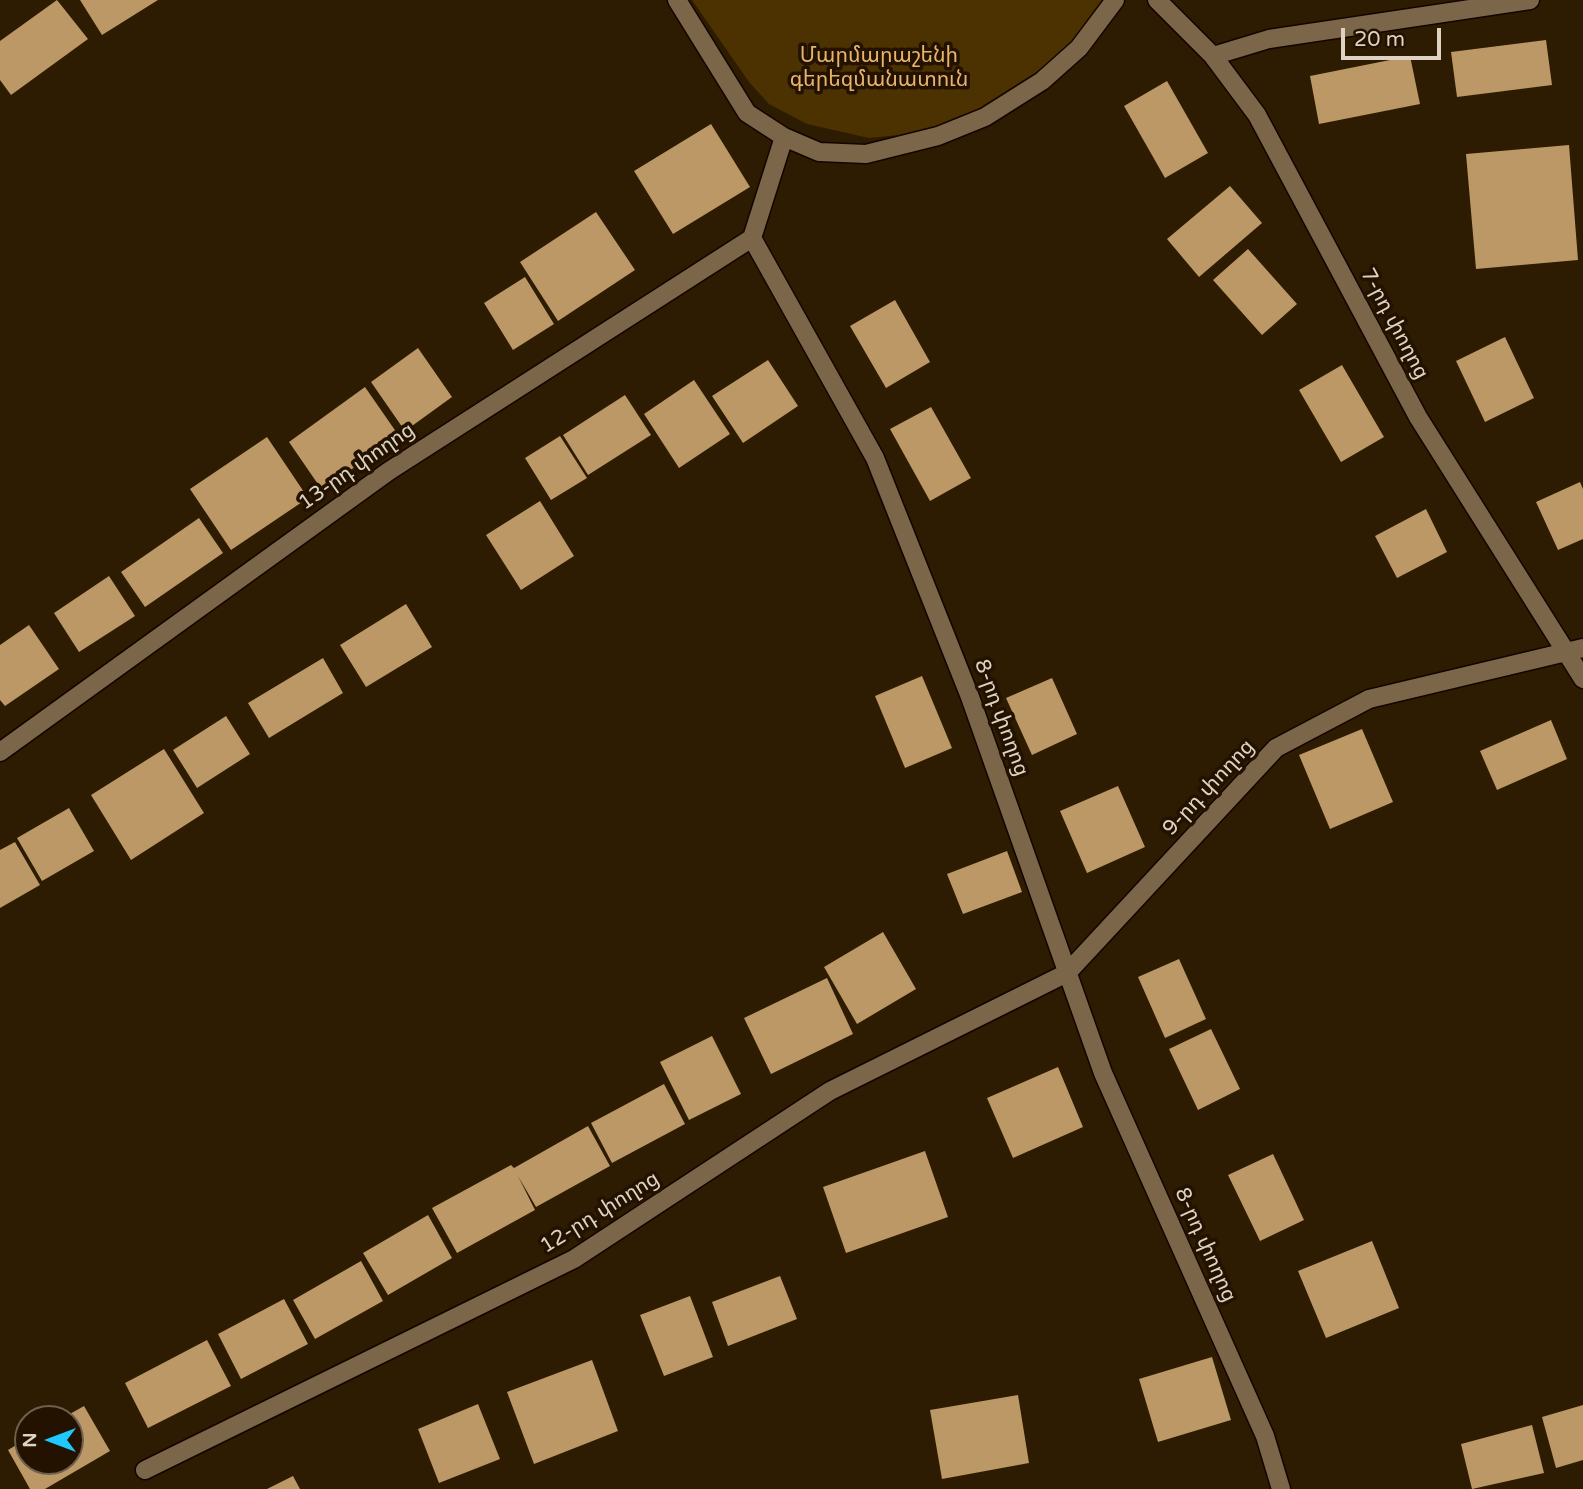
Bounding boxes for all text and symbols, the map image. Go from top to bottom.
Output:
scale bar [1345,14,1445,58]
text: 20 m [1354,27,1405,52]
park label: Մարմարաշենի գերեզմանատուն [790,43,968,93]
street label: 7-րդ փողոց [1354,264,1434,384]
street label: 13-րդ փողոց [294,418,420,516]
street label: 8-րդ փողոց [968,656,1034,780]
street label: 9-րդ փողոց [1158,735,1260,841]
street label: 12-րդ փողոց [536,1166,664,1260]
street label: 8-րդ փողոց [1169,1184,1241,1306]
north arrow [14,1405,84,1475]
text: N [19,1432,41,1448]

